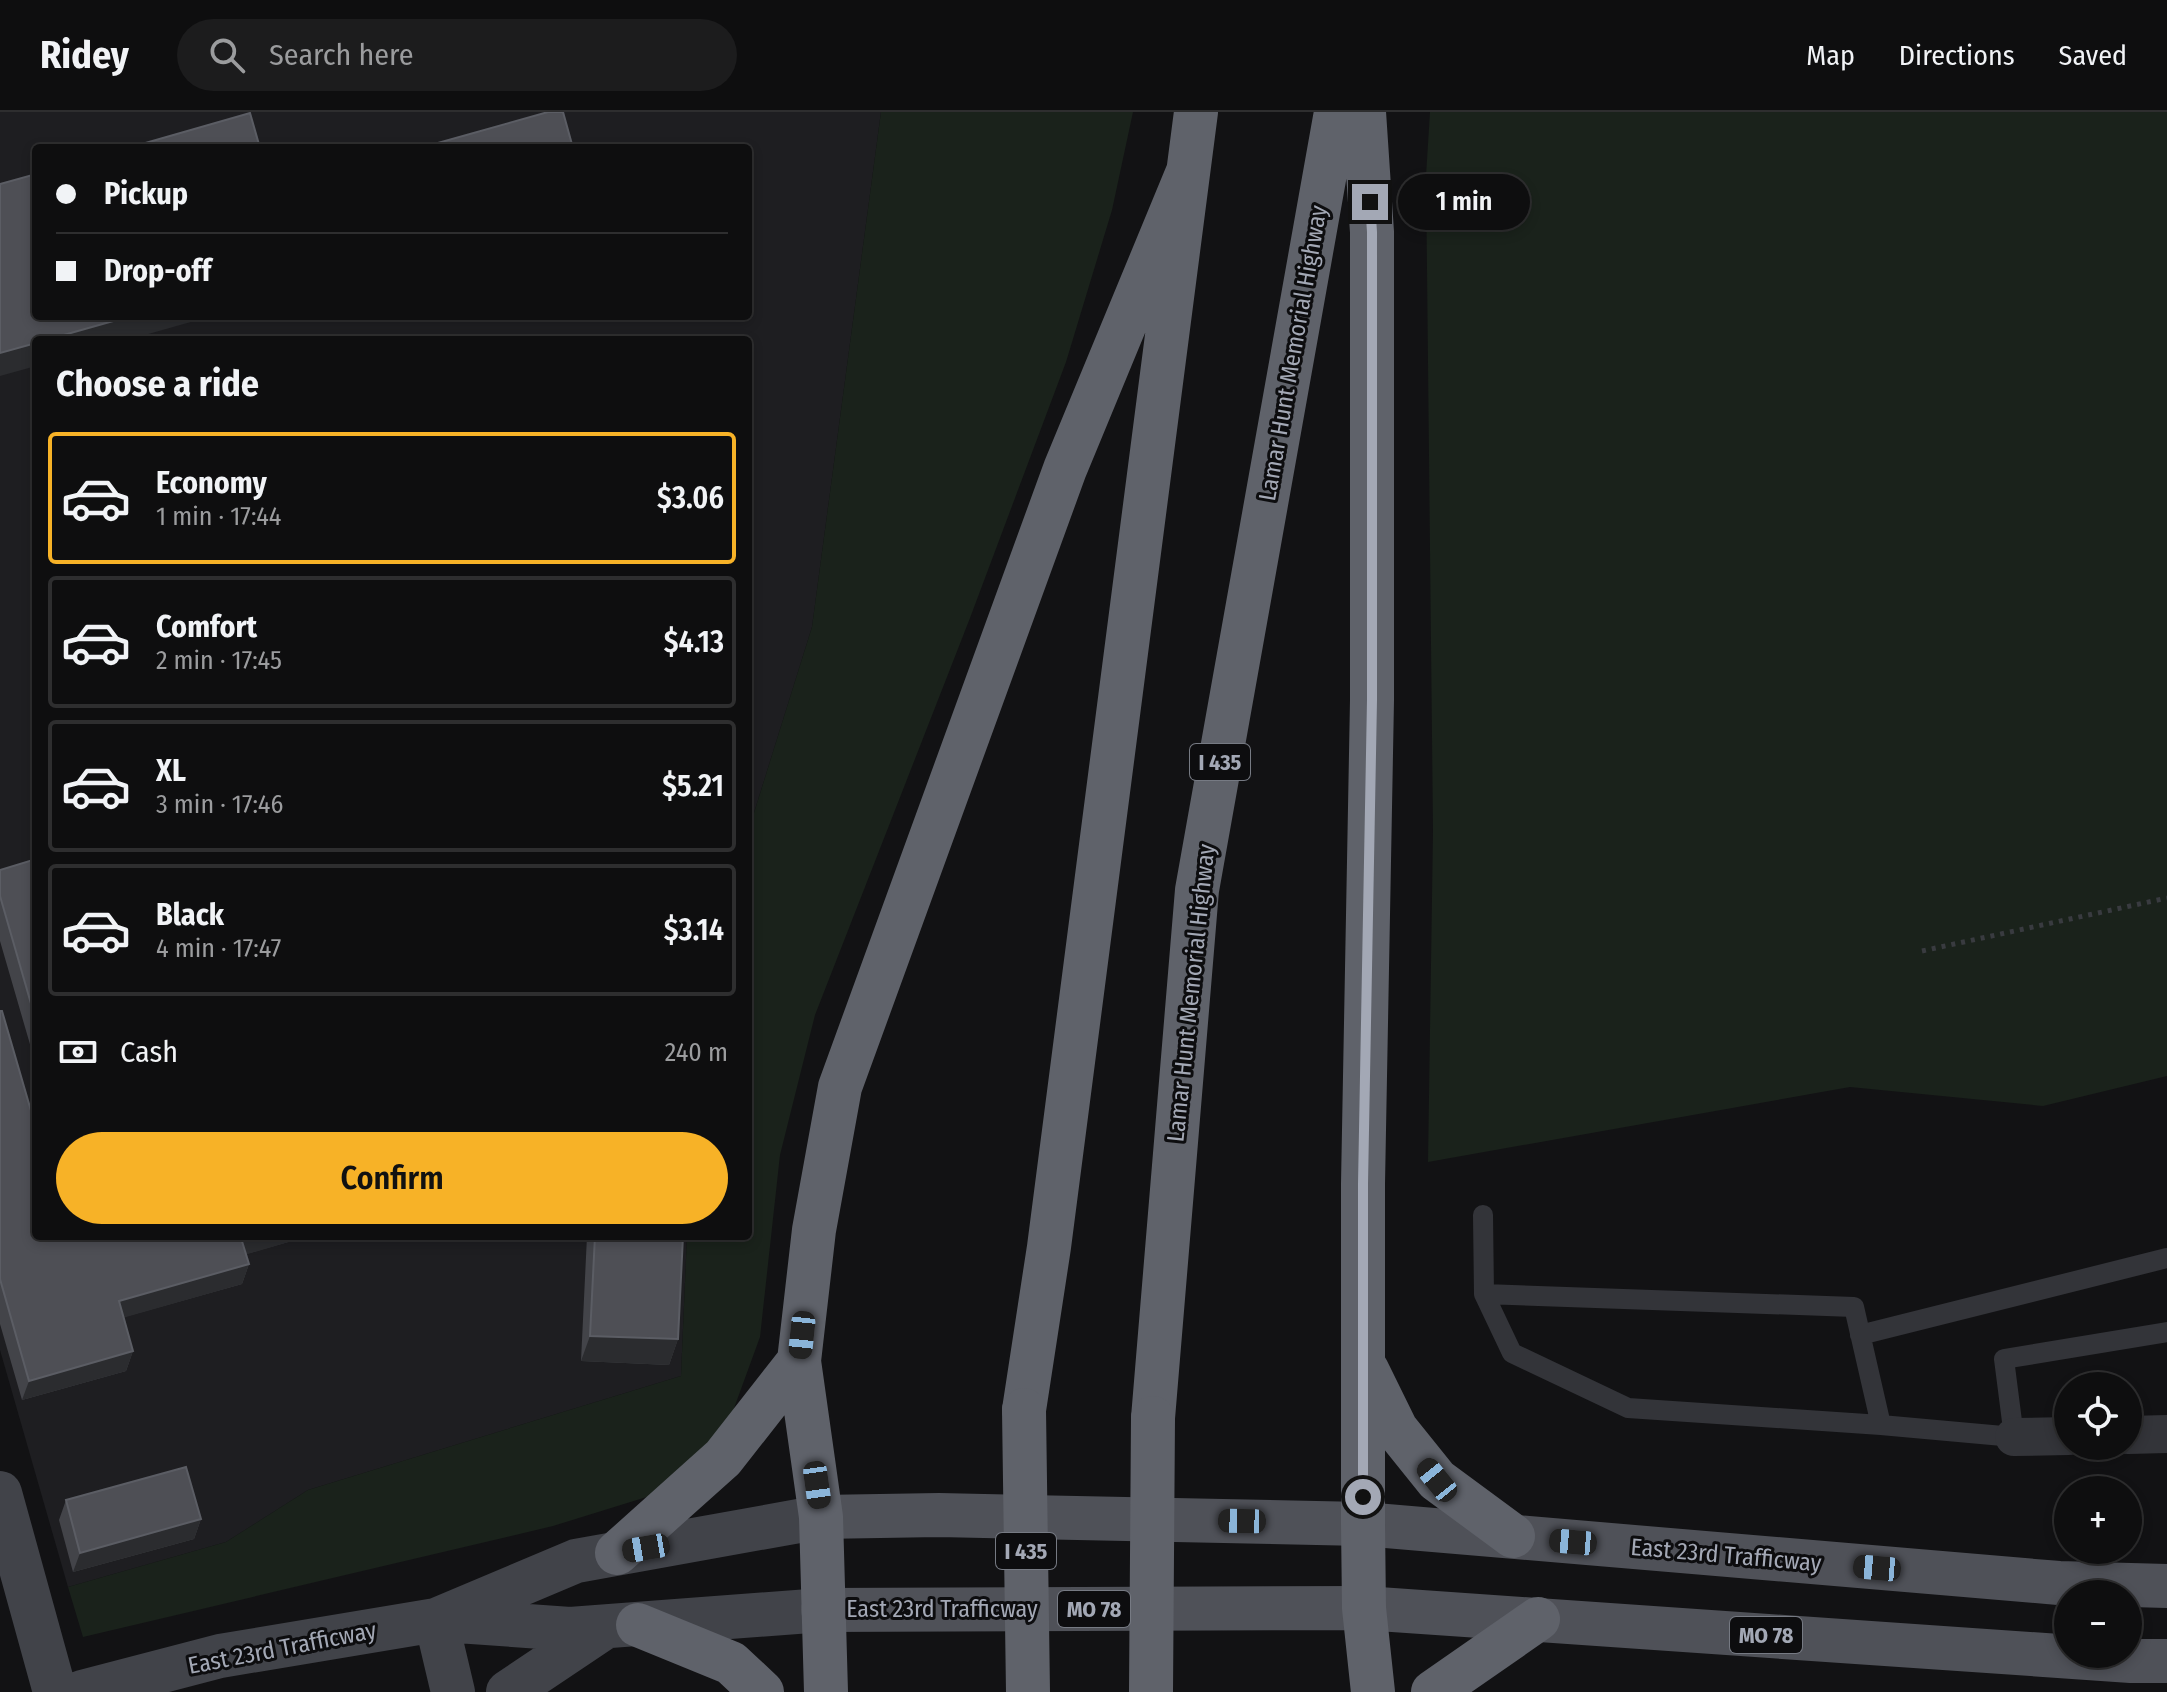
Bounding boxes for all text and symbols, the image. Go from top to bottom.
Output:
search box [177,19,737,91]
text: Ridey [40,32,129,78]
icon: search [205,33,249,77]
text: Search here [269,37,414,73]
text: Map [1806,39,1855,72]
text: Directions [1899,39,2015,72]
text: Saved [2059,39,2127,72]
callout: 1 min [1398,174,1530,230]
text: Pickup [104,176,188,212]
route end [1352,184,1388,220]
text: 1 min [1436,186,1492,217]
street label: Lamar Hunt Memorial Highway [1253,203,1333,503]
text: Drop-off [104,253,211,289]
text: Choose a ride [56,362,259,406]
icon: car [60,462,132,534]
text: Economy [156,465,267,501]
text: $3.06 [657,480,724,516]
text: 1 min · 17:44 [156,501,281,532]
icon: car [60,606,132,678]
text: Comfort [156,609,257,645]
text: $4.13 [664,624,724,660]
text: 2 min · 17:45 [156,645,282,676]
road number: I 435 [1190,744,1250,780]
icon: car [60,750,132,822]
text: XL [156,753,186,789]
text: $5.21 [662,768,724,804]
text: 3 min · 17:46 [156,789,283,820]
street label: Lamar Hunt Memorial Highway [1161,842,1221,1143]
icon: car [60,894,132,966]
text: Black [156,897,224,933]
text: $3.14 [664,912,724,948]
text: 4 min · 17:47 [156,933,281,964]
icon: cash [56,1030,100,1074]
text: Cash [120,1034,178,1070]
text: 240 m [665,1037,728,1068]
button: Confirm [56,1132,728,1224]
car [788,1310,816,1360]
map controls [2054,1372,2142,1668]
button: locate [2054,1372,2142,1460]
car [1413,1454,1461,1506]
car [802,1460,832,1510]
button: + [2054,1476,2142,1564]
route start [1345,1479,1381,1515]
car [1218,1509,1266,1533]
car [1548,1528,1598,1556]
car [620,1532,672,1564]
road number: I 435 [996,1533,1056,1569]
street label: East 23rd Trafficway [1629,1533,1823,1577]
car [1852,1554,1902,1582]
button: − [2054,1580,2142,1668]
road number: MO 78 [1058,1591,1130,1627]
street label: East 23rd Trafficway [846,1595,1038,1623]
street label: East 23rd Trafficway [185,1616,379,1680]
road number: MO 78 [1730,1617,1802,1653]

